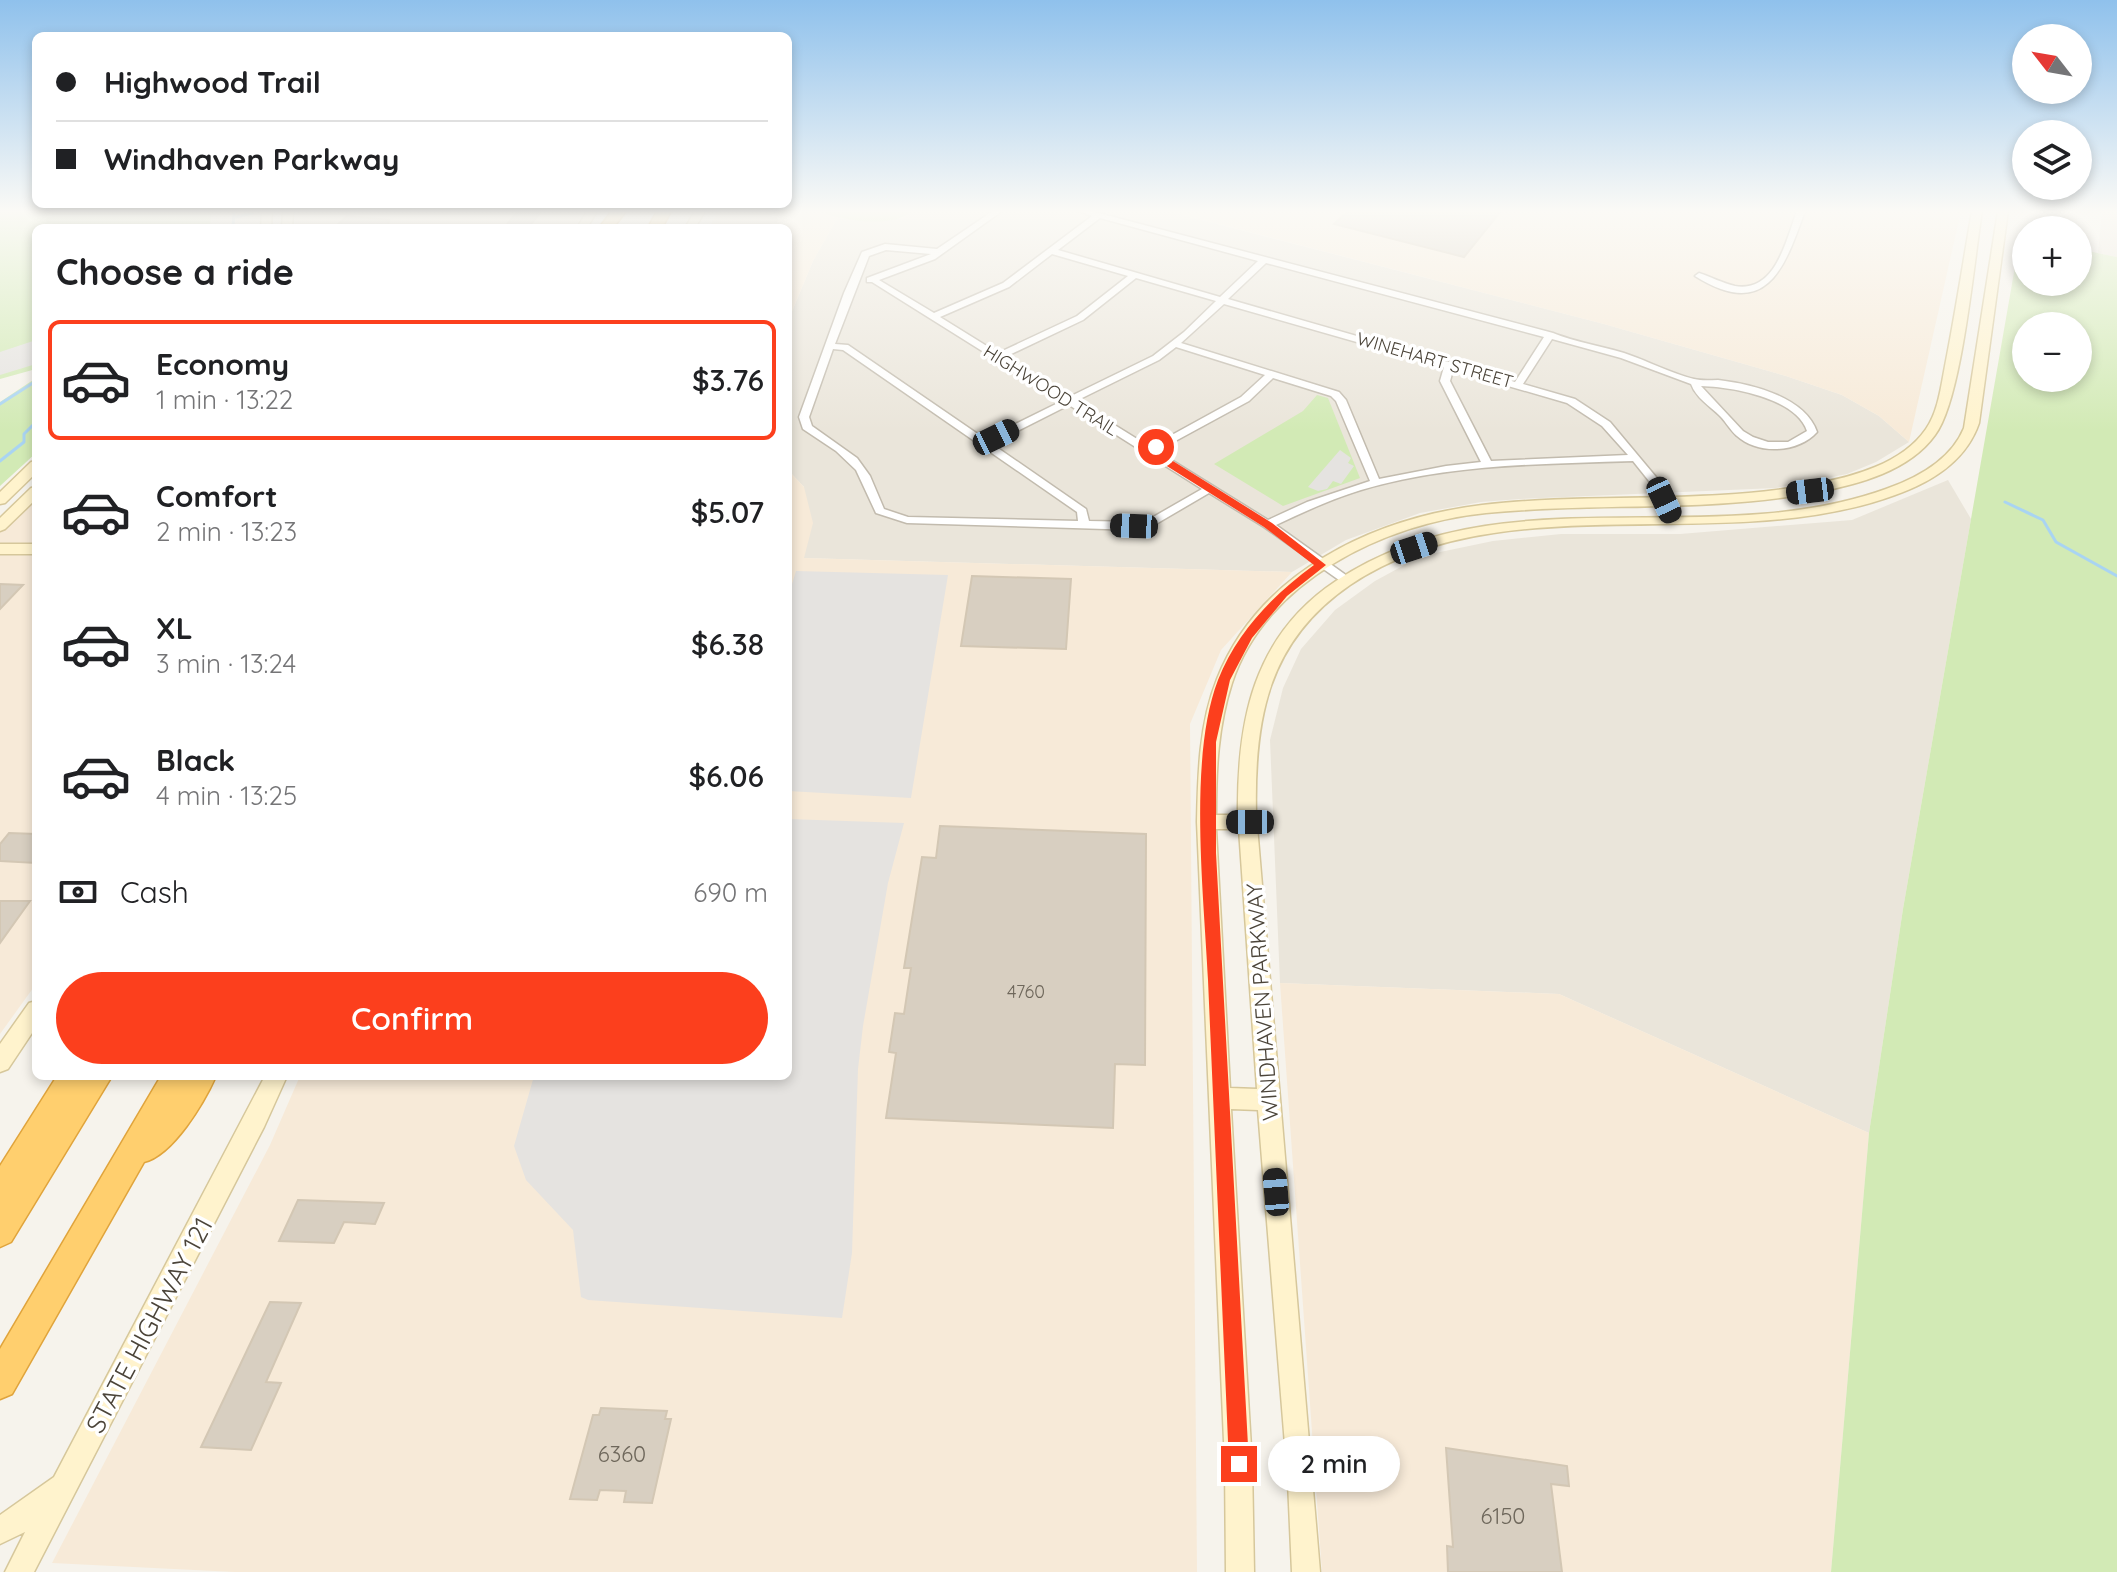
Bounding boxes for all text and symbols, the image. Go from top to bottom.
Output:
north arrow [2012,24,2092,104]
map controls [2012,24,2092,392]
text: Highwood Trail [104,63,321,101]
button: layers [2012,120,2092,200]
text: Windhaven Parkway [104,140,399,178]
button: + [2012,216,2092,296]
text: Choose a ride [56,249,294,294]
button: − [2012,312,2092,392]
street label: WINEHART STREET [1354,327,1516,393]
street label: HIGHWOOD TRAIL [979,339,1123,441]
icon: car [60,344,132,416]
text: Economy [156,345,289,383]
text: $3.76 [692,361,764,399]
text: 1 min · 13:22 [156,383,293,416]
car [969,416,1023,458]
route start [1138,429,1174,465]
car [1643,473,1685,527]
icon: car [60,476,132,548]
car [1785,476,1835,506]
text: Comfort [156,477,277,515]
text: $5.07 [691,493,764,531]
car [1110,513,1158,539]
text: 2 min · 13:23 [156,515,297,548]
car [1387,529,1441,567]
icon: car [60,608,132,680]
text: XL [156,609,193,647]
text: $6.38 [691,625,764,663]
text: 3 min · 13:24 [156,647,296,680]
icon: car [60,740,132,812]
text: Black [156,741,235,779]
text: $6.06 [689,757,764,795]
text: 4 min · 13:25 [156,779,297,812]
car [1226,810,1274,834]
icon: cash [56,870,100,914]
text: Cash [120,873,189,911]
text: 690 m [693,876,768,909]
street label: WINDHAVEN PARKWAY [1240,882,1284,1122]
button: Confirm [56,972,768,1064]
house number: 4760 [1007,980,1045,1003]
car [1262,1167,1290,1217]
street label: STATE HIGHWAY 121 [78,1211,220,1439]
callout: 2 min [1267,1436,1399,1492]
house number: 6360 [598,1440,646,1468]
route end [1221,1446,1257,1482]
text: 2 min [1300,1447,1368,1480]
house number: 6150 [1481,1502,1525,1530]

